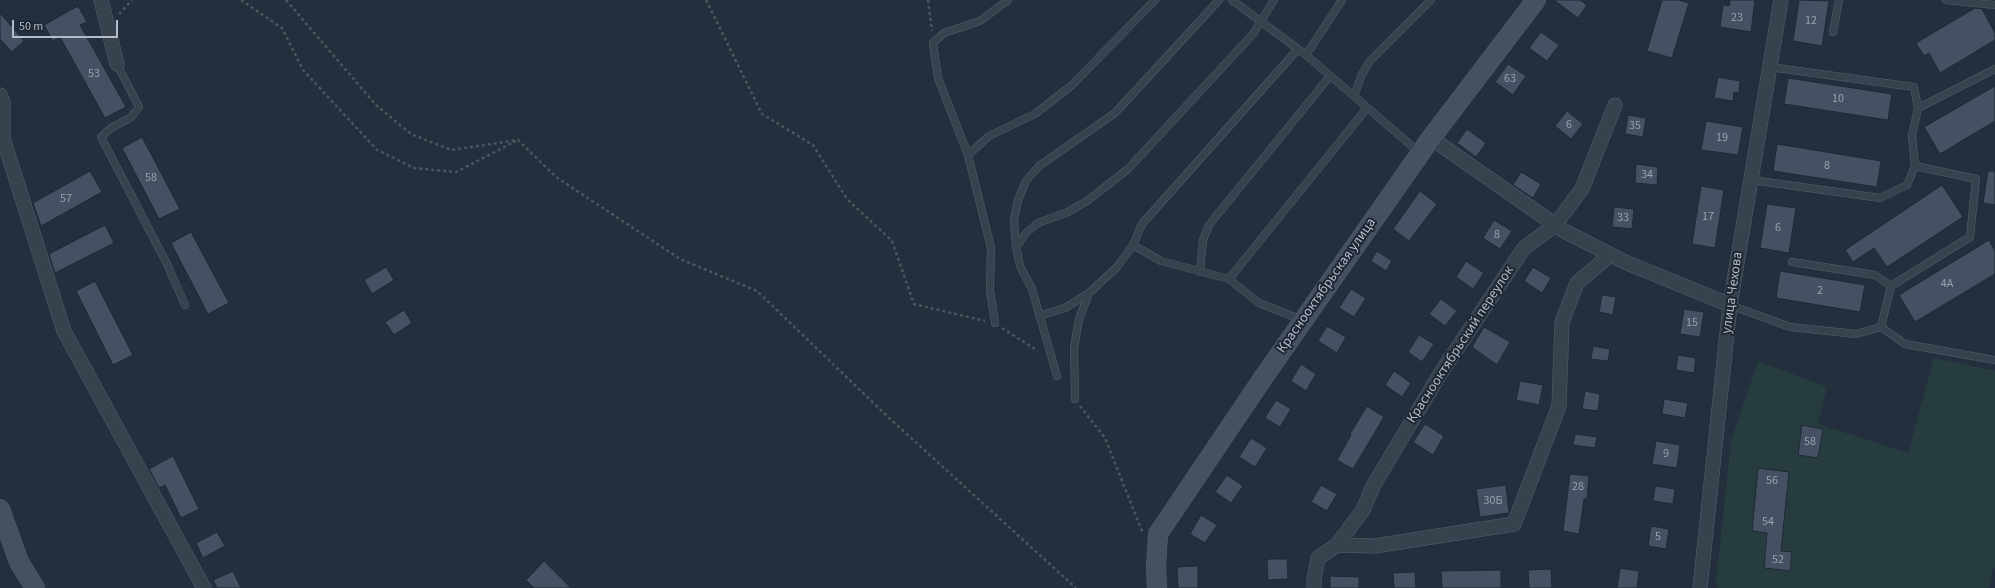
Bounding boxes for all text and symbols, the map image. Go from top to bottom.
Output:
house number: 23 [1731,11,1743,25]
scale bar [14,12,120,38]
house number: 12 [1805,14,1817,28]
text: 50 m [19,18,43,35]
house number: 53 [88,67,100,81]
house number: 63 [1504,72,1516,86]
house number: 10 [1832,92,1844,106]
house number: 6 [1566,118,1572,132]
house number: 35 [1629,119,1641,133]
house number: 19 [1716,131,1728,145]
house number: 8 [1824,159,1830,173]
house number: 34 [1641,168,1653,182]
house number: 58 [145,171,157,185]
house number: 57 [60,192,72,206]
house number: 17 [1702,210,1714,224]
house number: 33 [1617,211,1629,225]
street label: Краснооктябрьская улица [1274,215,1380,357]
house number: 6 [1775,221,1781,235]
house number: 8 [1494,228,1500,242]
street label: улица Чехова [1719,251,1747,335]
street label: Краснооктябрьский переулок [1404,263,1518,427]
house number: 4А [1941,277,1953,291]
house number: 2 [1817,284,1823,298]
house number: 15 [1686,316,1698,330]
house number: 58 [1804,435,1816,449]
house number: 9 [1663,447,1669,461]
house number: 56 [1766,474,1778,488]
house number: 28 [1572,480,1584,494]
house number: 30Б [1484,494,1502,508]
house number: 54 [1762,515,1774,529]
house number: 5 [1655,530,1661,544]
house number: 52 [1772,553,1784,567]

